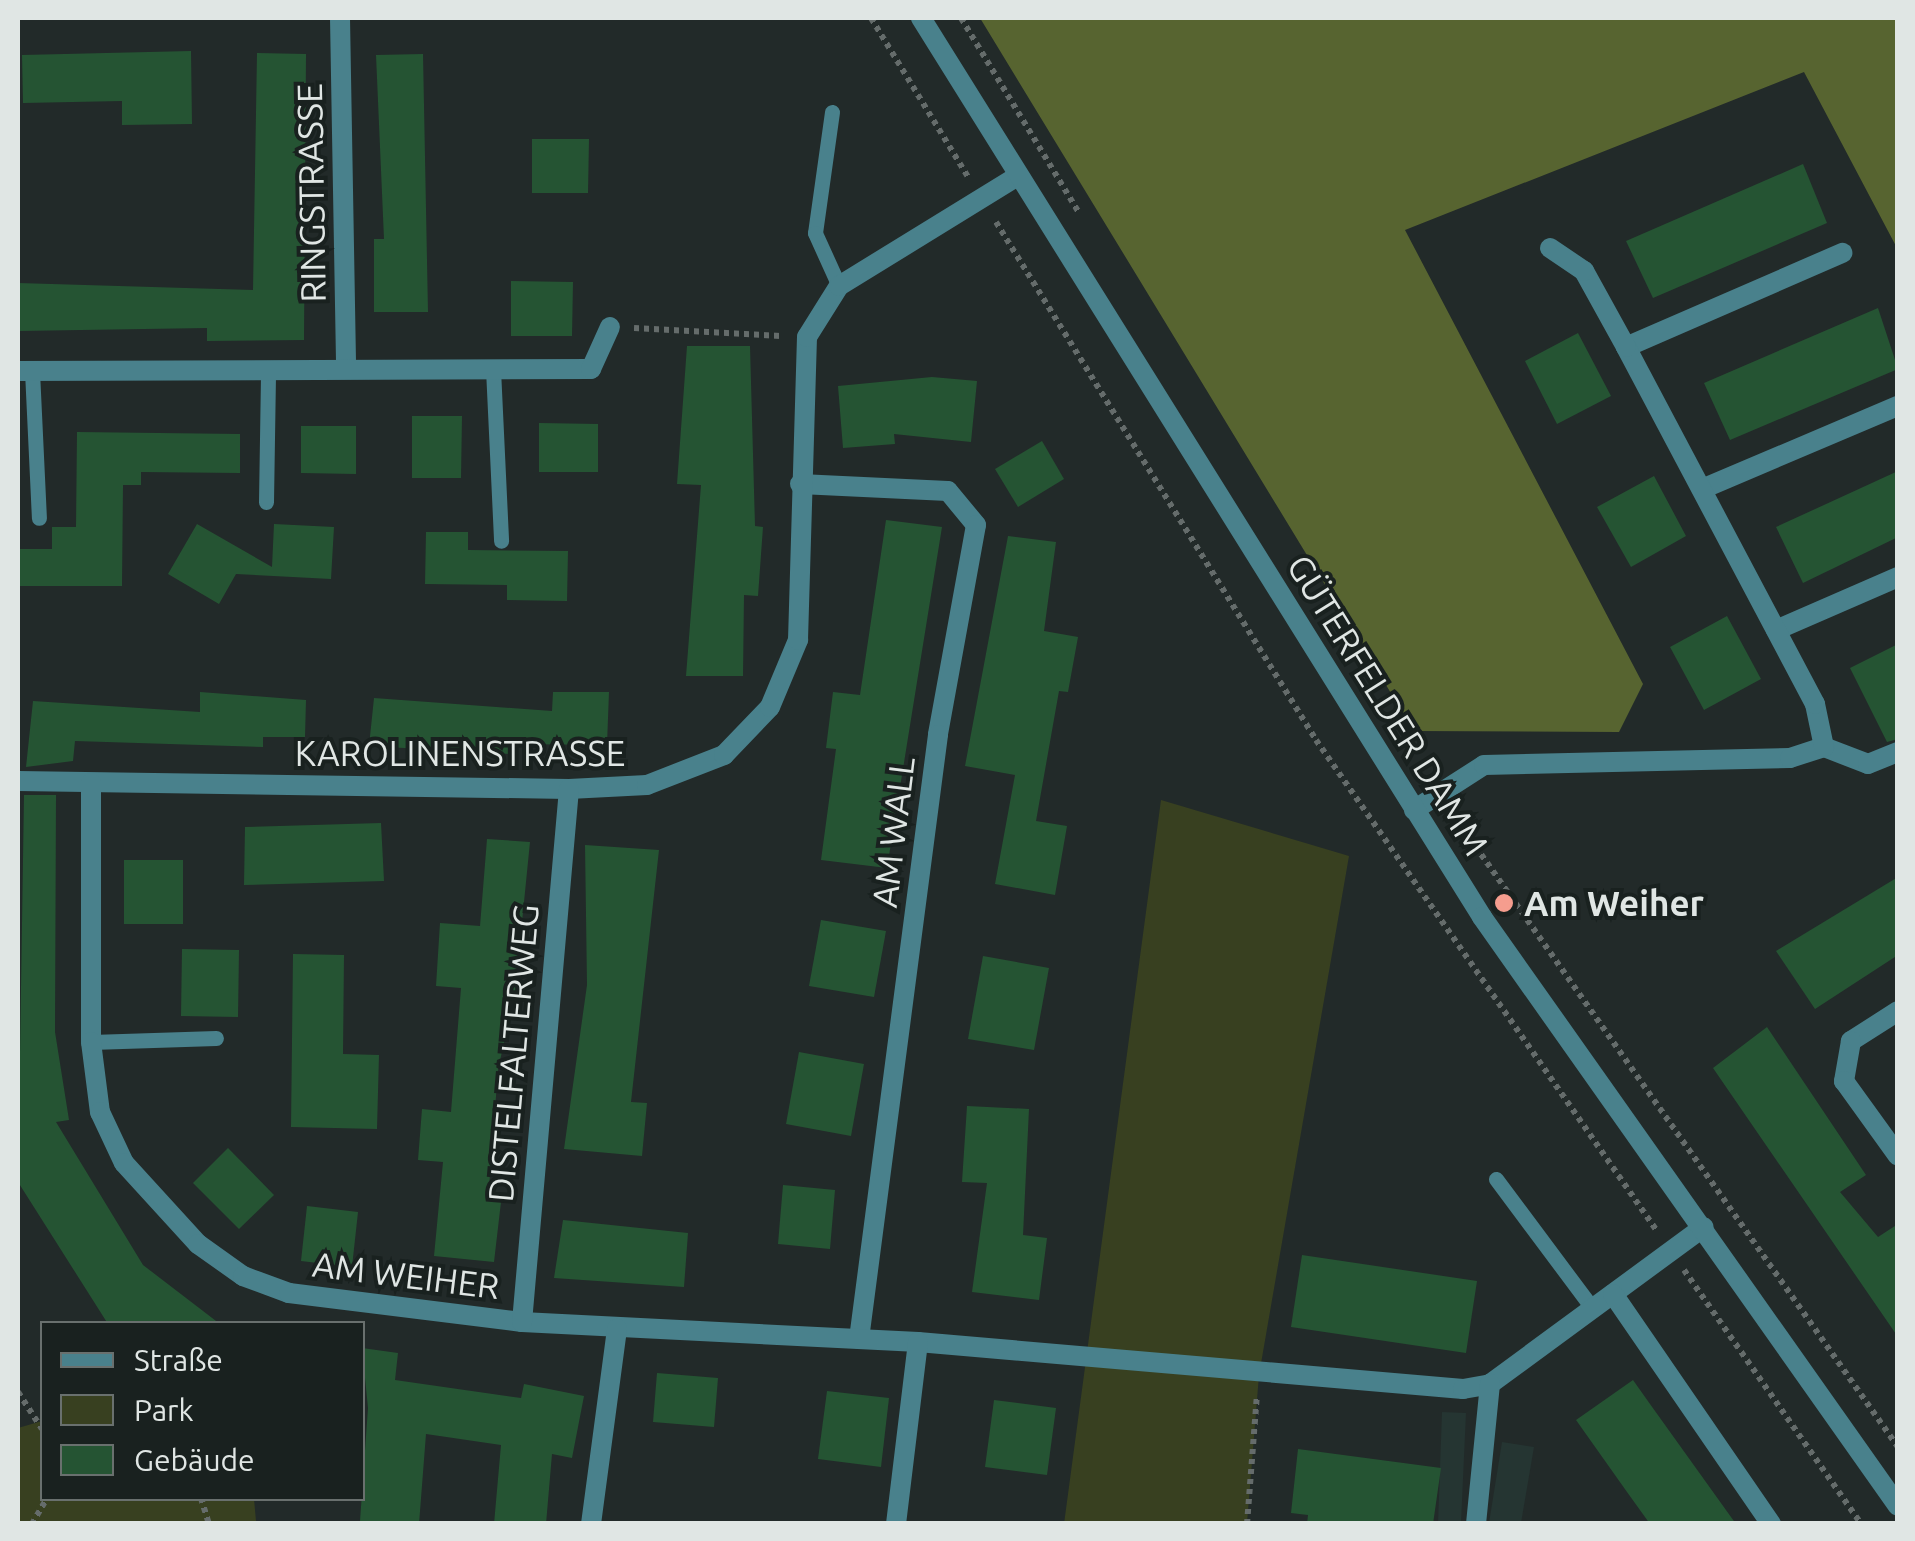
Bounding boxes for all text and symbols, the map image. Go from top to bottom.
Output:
street label: RINGSTRASSE [288,83,334,303]
street label: GÜTERFELDER DAMM [1279,547,1497,863]
street label: KAROLINENSTRASSE [295,732,625,774]
street label: AM WALL [863,754,923,910]
place label: Am Weiher [1524,882,1704,924]
marker: Am Weiher [1493,892,1515,914]
street label: DISTELFALTERWEG [479,902,547,1204]
street label: AM WEIHER [310,1243,502,1307]
legend [40,1321,365,1501]
text: Straße [134,1343,223,1377]
text: Park [134,1393,194,1427]
text: Gebäude [134,1443,255,1477]

